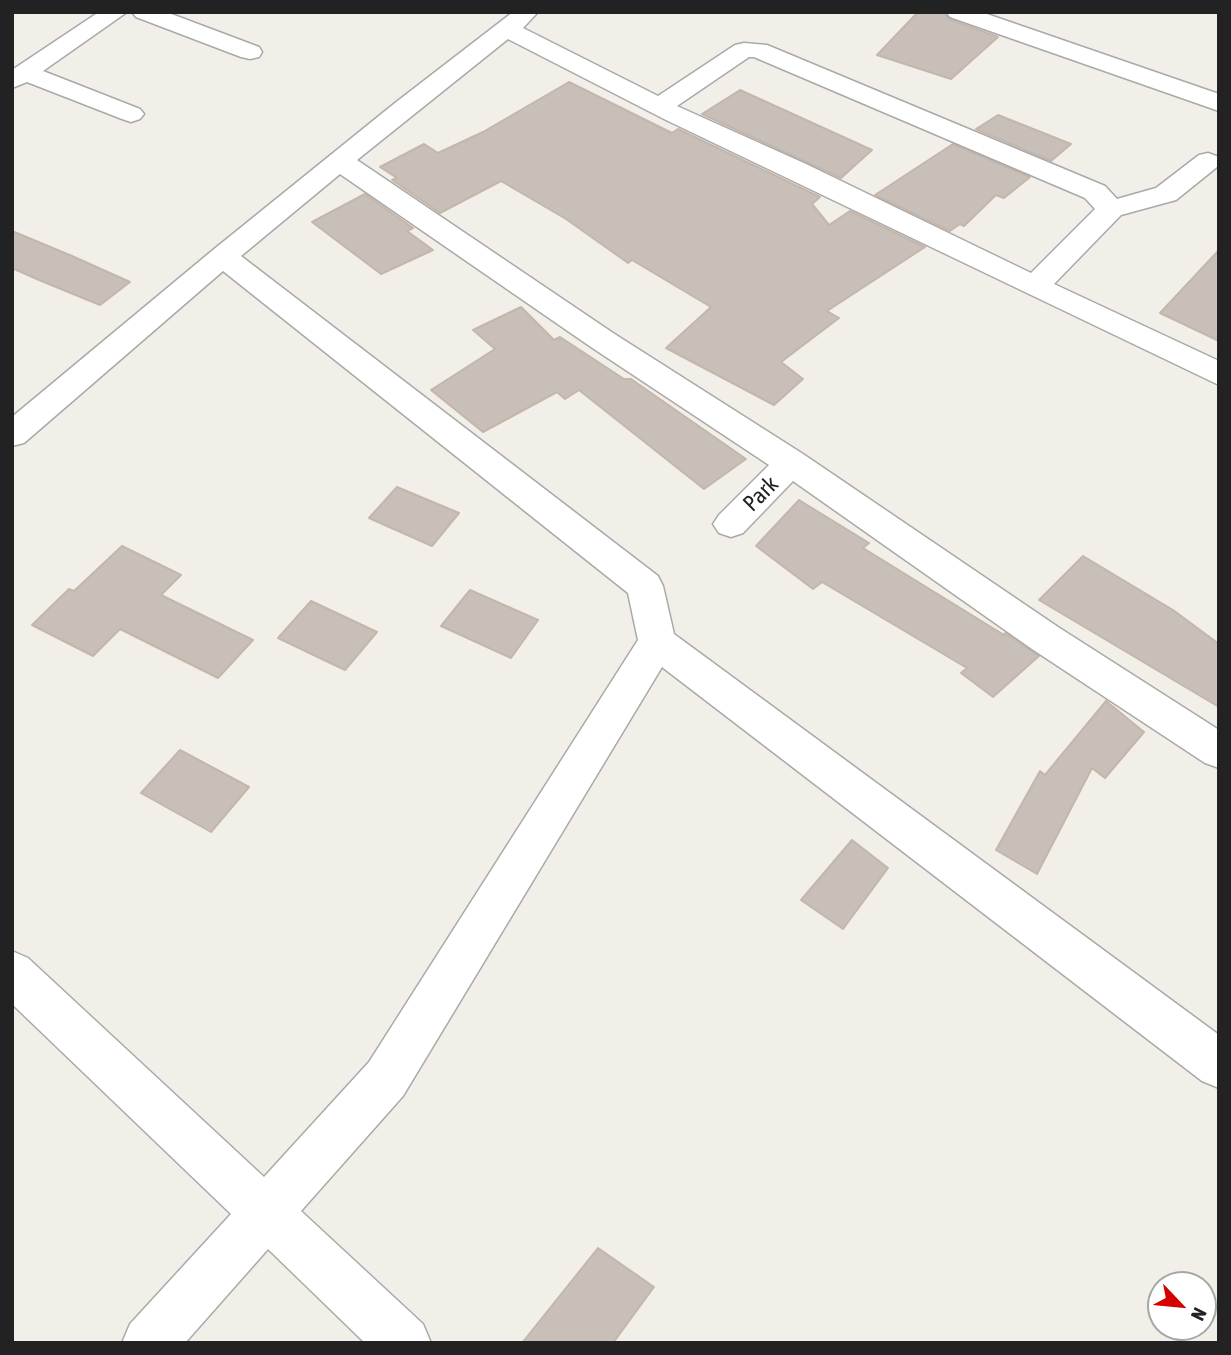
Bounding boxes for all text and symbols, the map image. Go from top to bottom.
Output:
street label: Park [738,471,784,517]
north arrow [1147,1271,1217,1341]
text: N [1187,1304,1211,1324]

